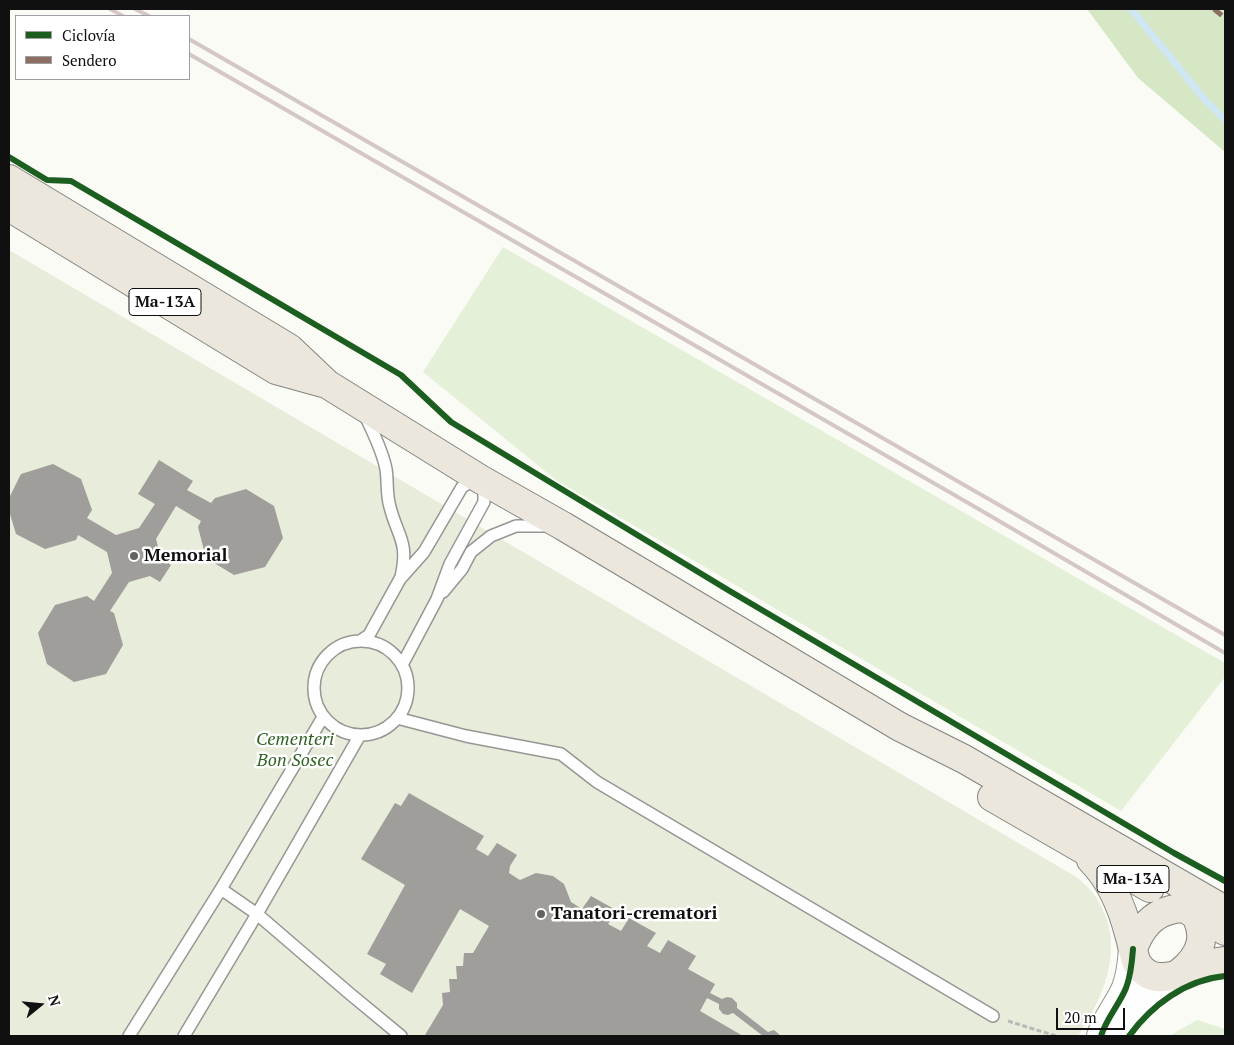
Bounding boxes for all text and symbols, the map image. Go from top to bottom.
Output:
legend [15,15,190,80]
text: Ciclovía [62,25,115,45]
text: Sendero [62,50,116,70]
road number: Ma-13A [129,288,201,316]
place label: Memorial [144,545,227,567]
marker: Memorial [128,550,140,562]
park label: Cementeri Bon Sosec [256,729,334,772]
road number: Ma-13A [1097,866,1169,892]
place label: Tanatori-crematori [551,903,718,925]
marker: Tanatori-crematori [535,908,547,920]
north arrow [15,980,65,1030]
text: N [44,993,65,1008]
scale bar [1059,998,1128,1030]
text: 20 m [1064,1007,1097,1027]

